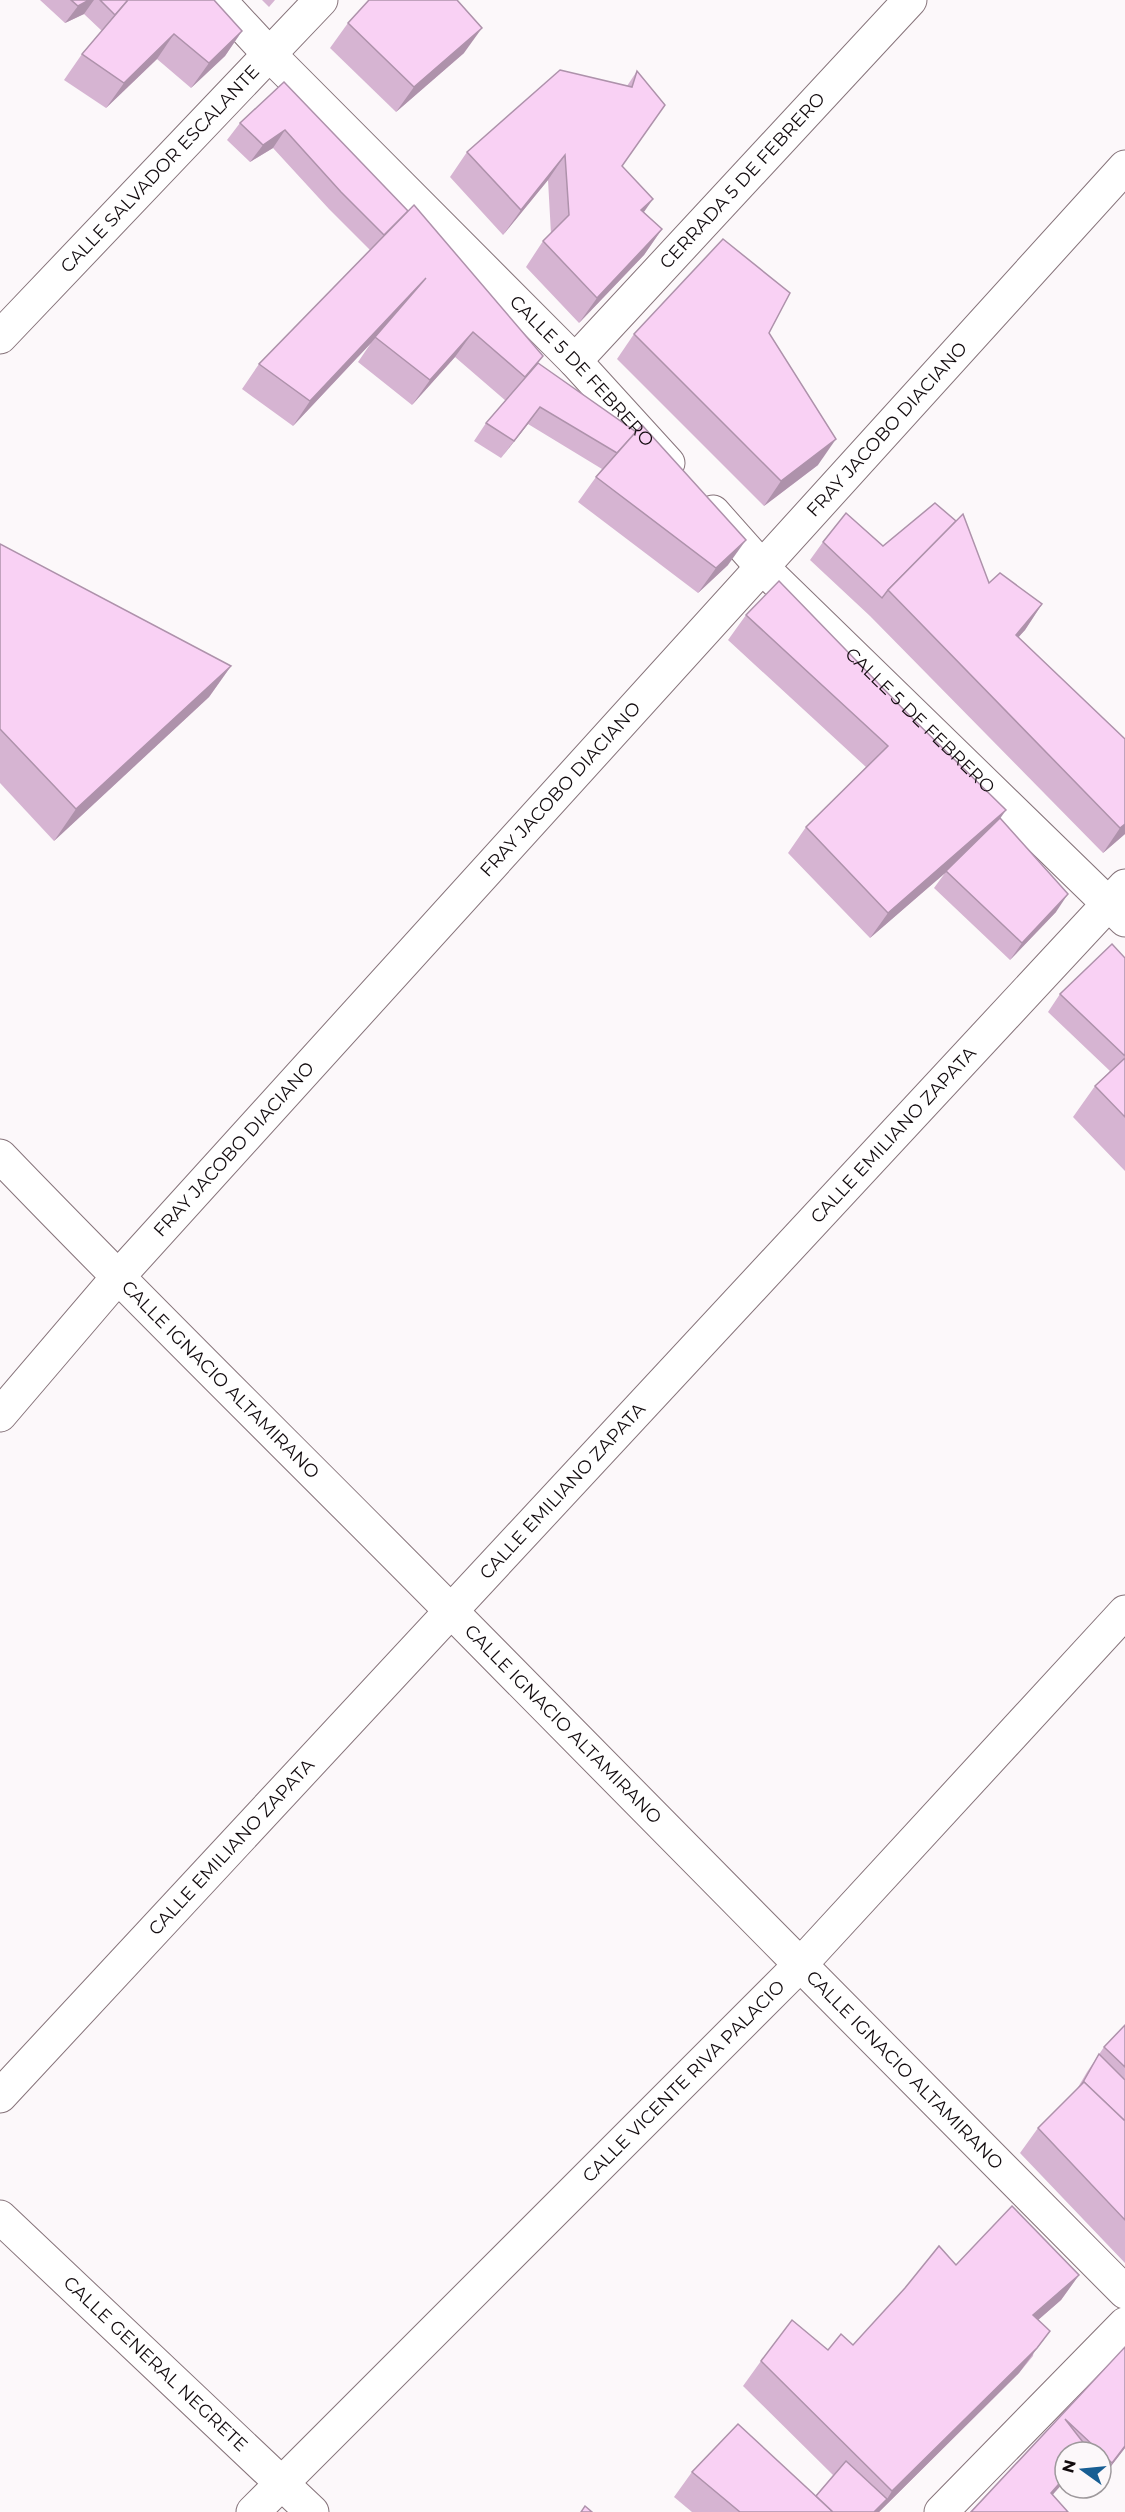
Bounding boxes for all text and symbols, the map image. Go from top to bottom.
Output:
street label: CALLE SALVADOR ESCALANTE [56,61,264,277]
street label: CERRADA 5 DE FEBRERO [655,88,830,274]
street label: CALLE 5 DE FEBRERO [505,291,659,451]
street label: FRAY JACOBO DIACIANO [802,337,972,521]
street label: CALLE 5 DE FEBRERO [841,643,999,798]
street label: FRAY JACOBO DIACIANO [475,697,645,881]
street label: CALLE EMILIANO ZAPATA [806,1042,981,1228]
street label: FRAY JACOBO DIACIANO [149,1057,319,1241]
street label: CALLE IGNACIO ALTAMIRANO [117,1276,324,1483]
street label: CALLE EMILIANO ZAPATA [475,1398,650,1584]
street label: CALLE IGNACIO ALTAMIRANO [460,1620,666,1828]
street label: CALLE EMILIANO ZAPATA [144,1754,319,1940]
street label: CALLE IGNACIO ALTAMIRANO [801,1966,1008,2174]
street label: CALLE VICENTE RIVA PALACIO [578,1976,789,2187]
street label: CALLE GENERAL NEGRETE [59,2272,252,2456]
north arrow [1053,2440,1113,2500]
text: N [1058,2458,1080,2475]

